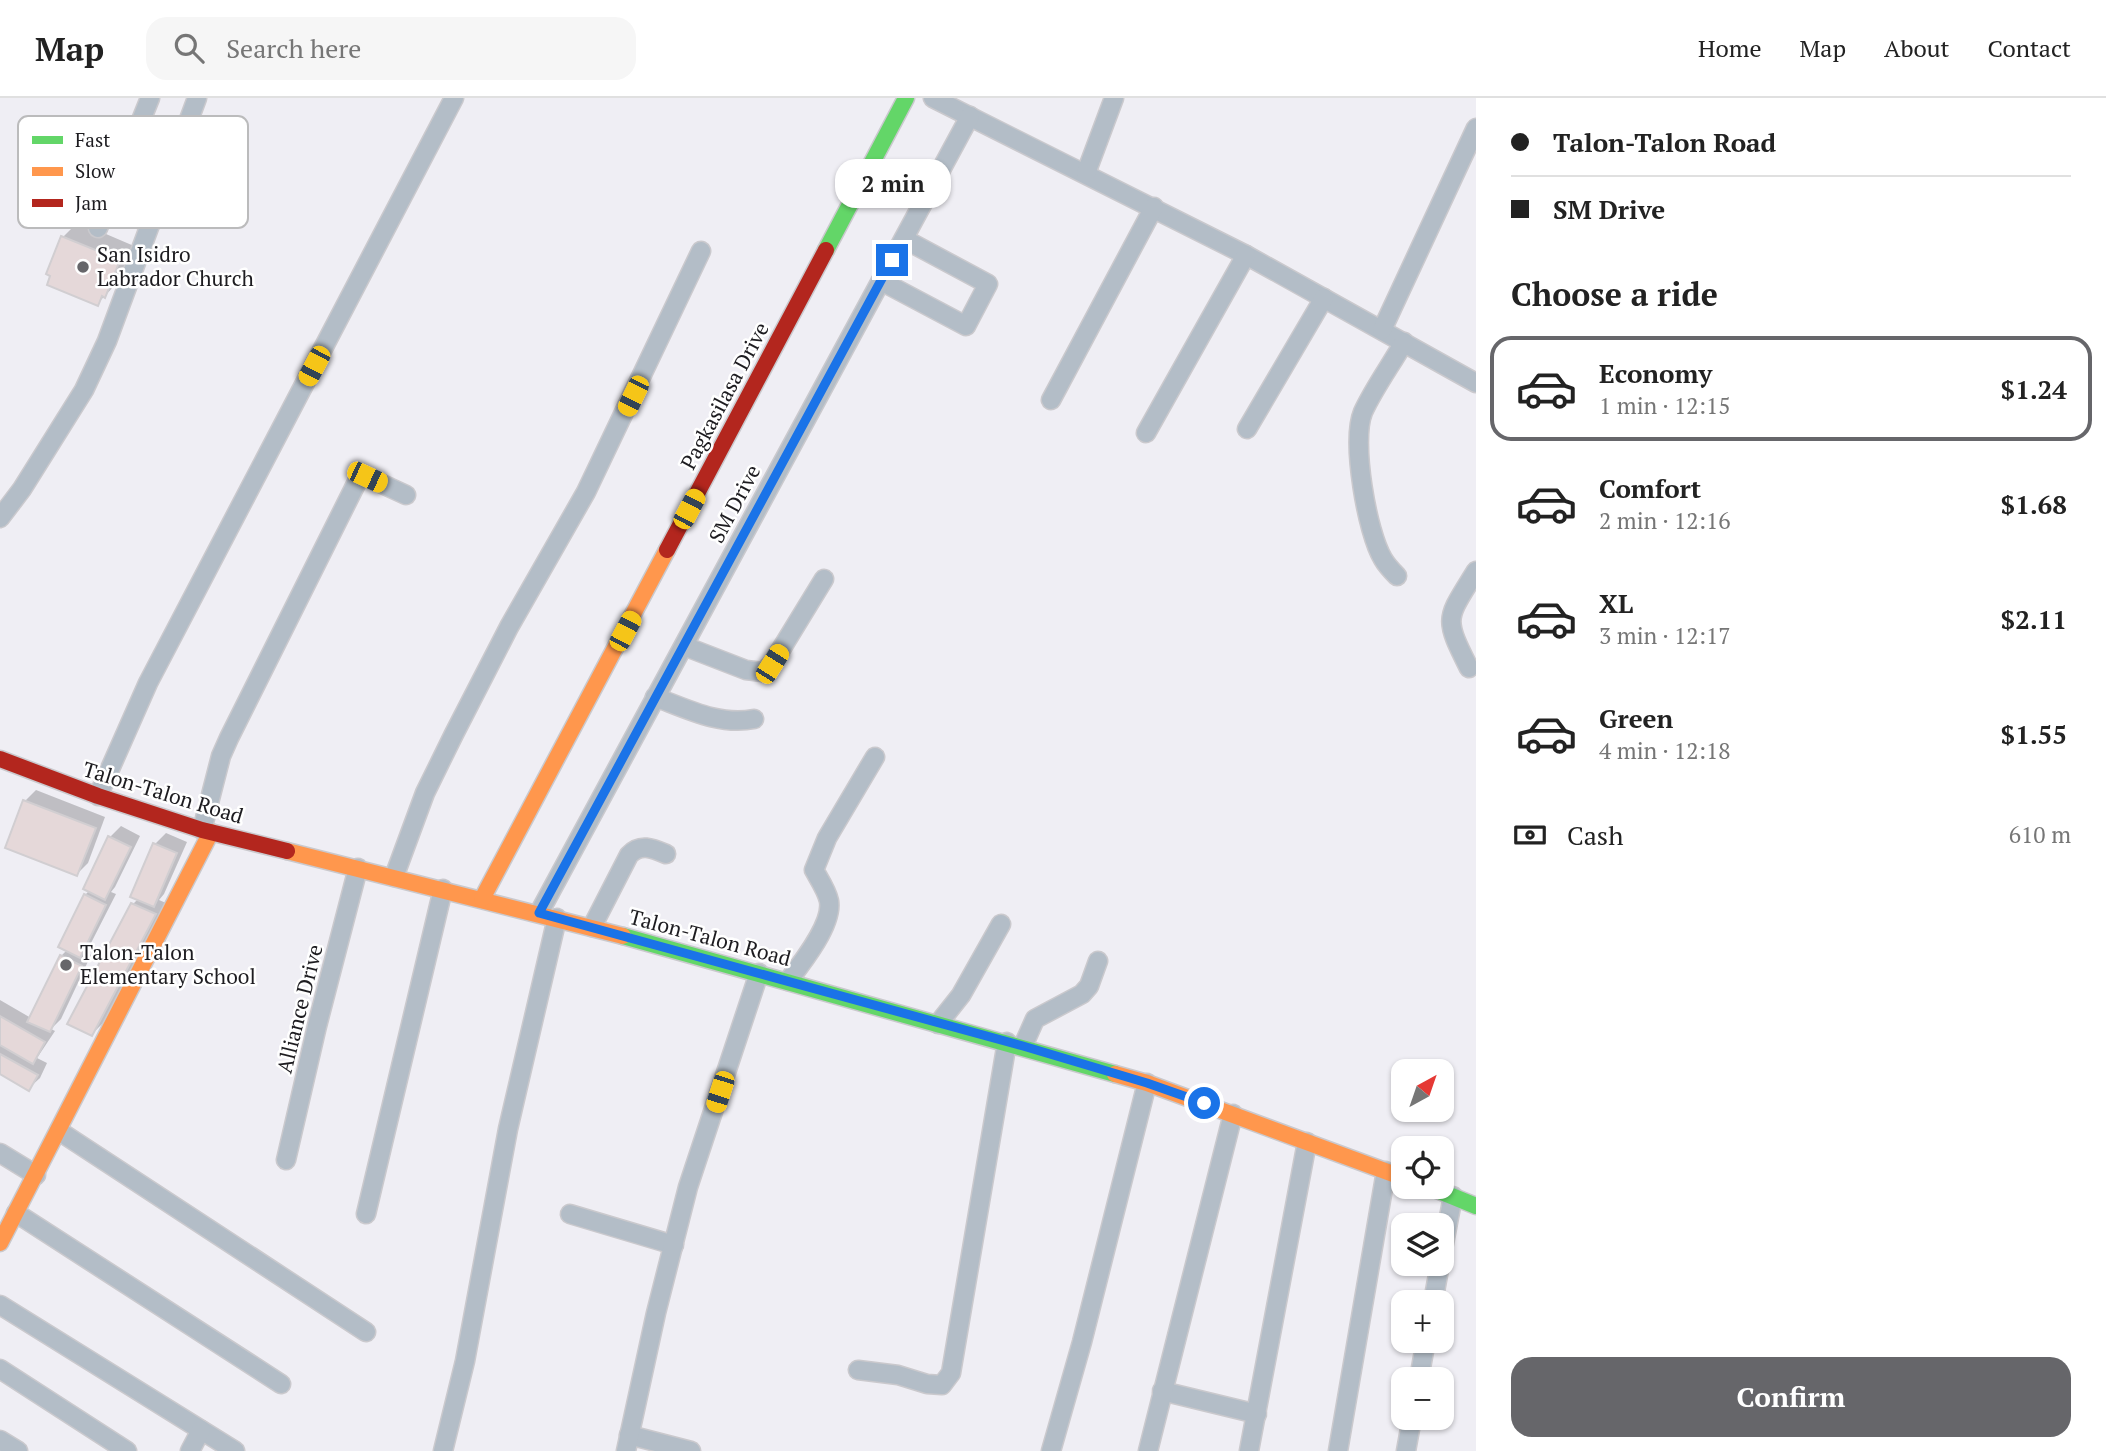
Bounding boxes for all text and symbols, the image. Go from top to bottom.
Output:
search box [146,17,636,80]
text: Map [35,27,104,70]
icon: search [170,29,208,67]
text: Search here [226,31,361,65]
text: Home [1698,32,1762,64]
text: Map [1800,32,1846,64]
text: About [1884,32,1950,64]
text: Contact [1988,32,2071,64]
legend [18,116,248,228]
text: Talon-Talon Road [1553,125,1776,159]
text: Fast [75,127,110,152]
text: Slow [75,158,116,183]
callout: 2 min [834,158,950,208]
text: 2 min [862,168,924,199]
text: Jam [75,190,108,215]
text: SM Drive [1553,192,1665,226]
place label: San Isidro Labrador Church [97,240,254,292]
route end [876,244,908,276]
marker: San Isidro Labrador Church [75,259,91,275]
text: Choose a ride [1511,273,1718,315]
street label: Pagkasilasa Drive [674,317,775,474]
car [295,343,334,389]
text: Economy [1599,356,1712,390]
icon: car [1515,357,1578,420]
text: $1.24 [2001,372,2067,406]
car [615,373,652,419]
text: 1 min · 12:15 [1599,390,1731,421]
car [344,459,391,495]
street label: SM Drive [702,460,766,547]
text: Comfort [1599,471,1701,505]
icon: car [1515,472,1578,535]
car [670,486,709,532]
text: $1.68 [2001,487,2067,521]
text: 2 min · 12:16 [1599,505,1731,536]
text: XL [1599,586,1633,620]
icon: car [1515,587,1578,650]
text: $2.11 [2001,602,2067,636]
car [606,608,645,654]
text: 3 min · 12:17 [1599,620,1731,651]
car [752,641,793,687]
text: Green [1599,701,1673,735]
icon: car [1515,702,1578,765]
text: $1.55 [2001,717,2067,751]
text: 4 min · 12:18 [1599,735,1731,766]
street label: Talon-Talon Road [80,754,247,830]
icon: cash [1511,816,1549,854]
text: Cash [1567,818,1623,852]
text: 610 m [2009,819,2071,850]
street label: Talon-Talon Road [626,902,795,972]
place label: Talon-Talon Elementary School [80,938,256,990]
street label: Alliance Drive [270,942,329,1076]
marker: Talon-Talon Elementary School [58,957,74,973]
north arrow [1391,1059,1454,1122]
map controls [1391,1059,1454,1430]
car [704,1069,737,1115]
route start [1188,1087,1220,1119]
button: locate [1391,1136,1454,1199]
button: layers [1391,1213,1454,1276]
button: + [1391,1290,1454,1353]
button: Confirm [1511,1357,2071,1437]
button: − [1391,1367,1454,1430]

